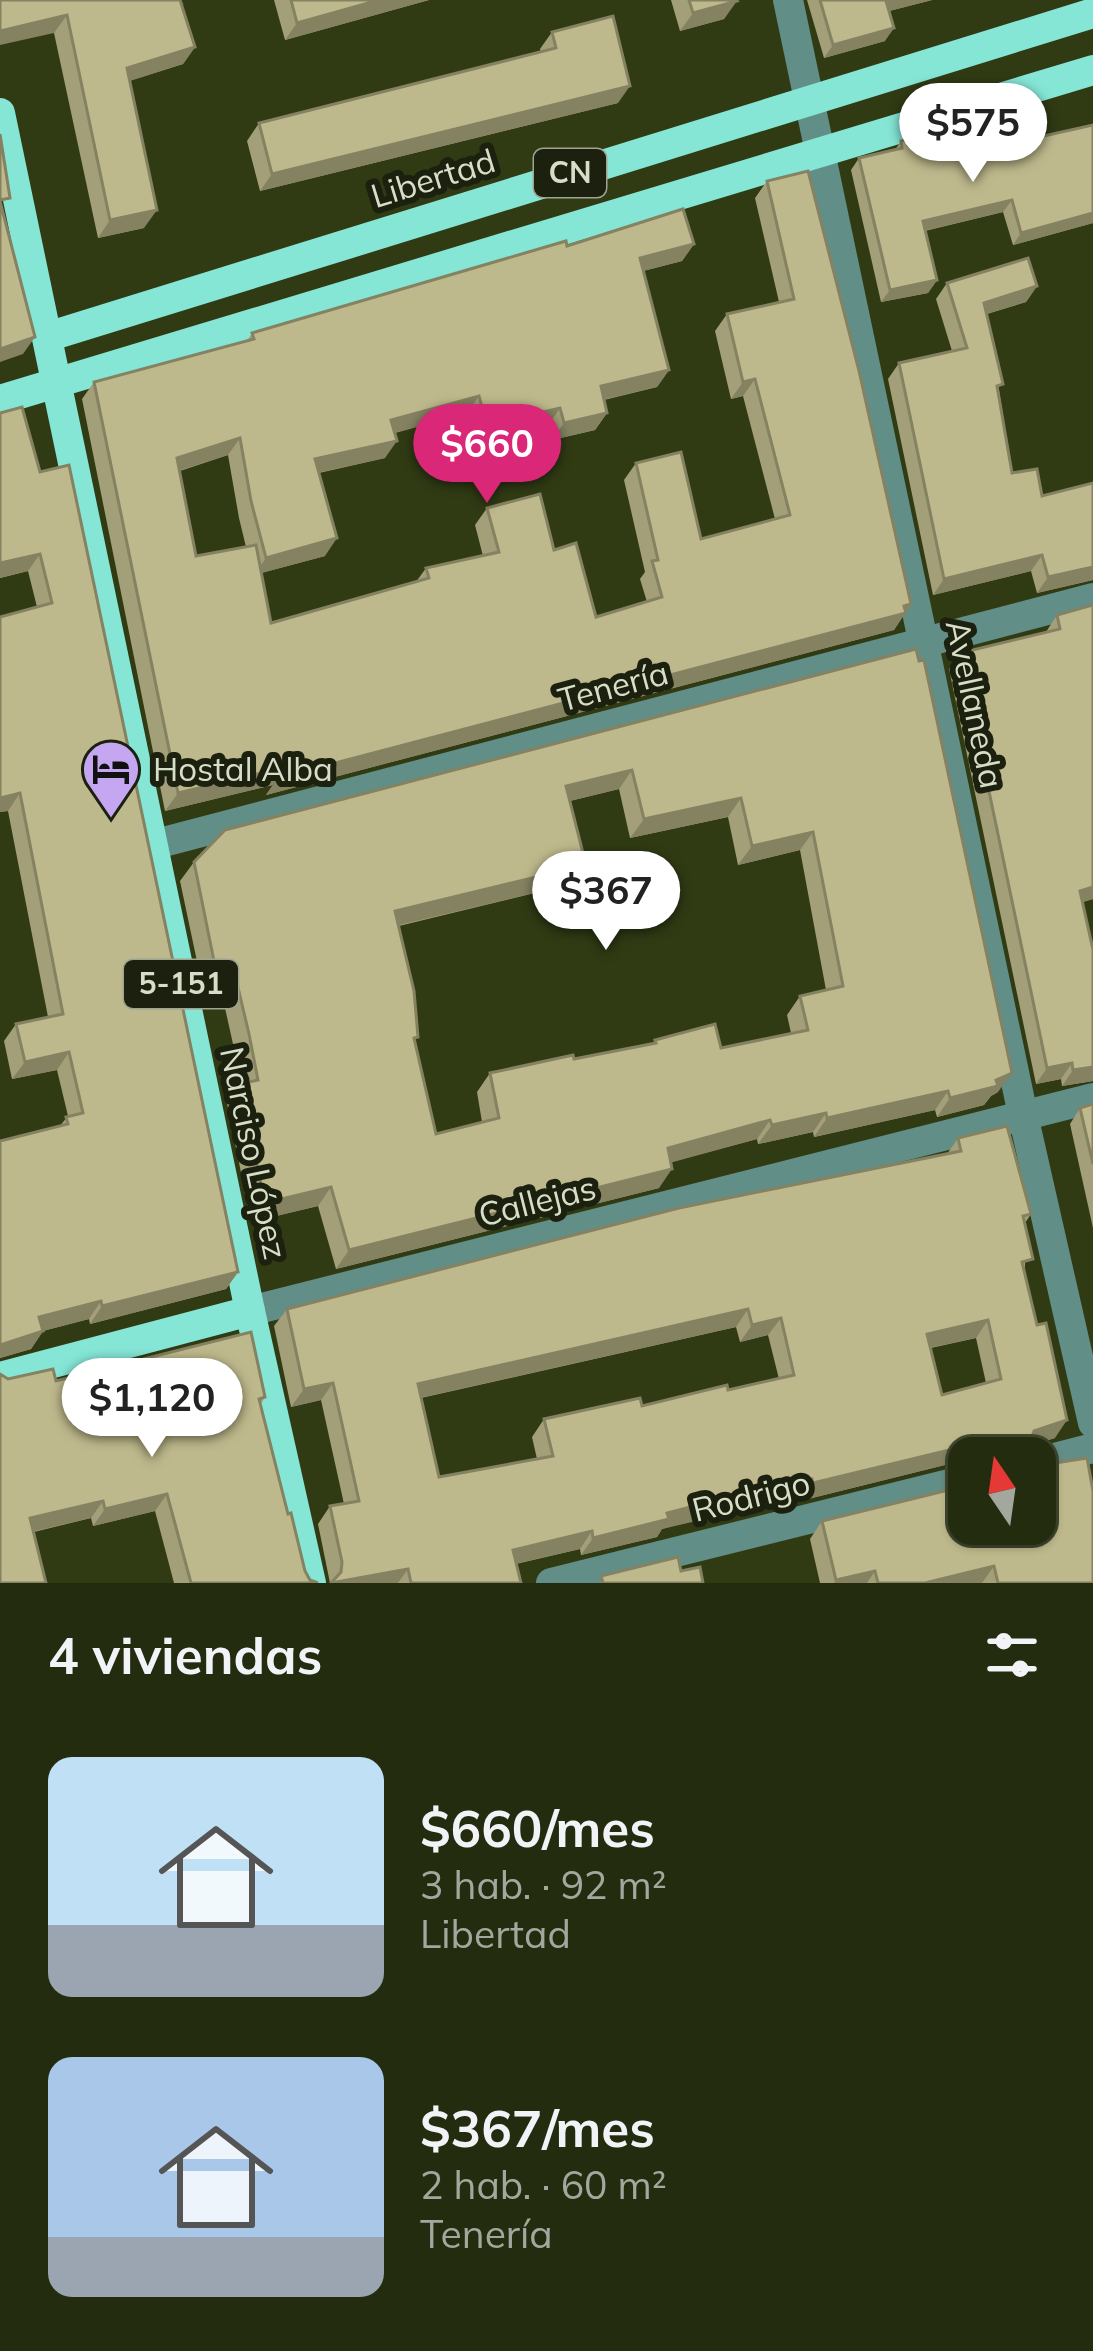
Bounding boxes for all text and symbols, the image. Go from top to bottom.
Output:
pin: $575 [902,83,1044,185]
text: $575 [926,97,1020,146]
street label: Libertad [366,139,500,216]
road number: CN [534,149,606,197]
pin: $660 [416,404,558,506]
text: $660 [440,418,534,467]
street label: Avellaneda [938,616,1013,792]
street label: Tenería [553,651,672,720]
hotel icon: Hostal Alba [80,738,142,820]
place label: Hostal Alba [153,748,333,789]
pin: $367 [535,851,677,953]
text: $367 [559,865,653,914]
road number: 5-151 [124,960,238,1008]
street label: Narciso López [212,1043,297,1263]
street label: Callejas [474,1166,600,1235]
pin: $1,120 [54,1358,250,1460]
text: $1,120 [89,1372,215,1421]
north arrow [948,1437,1056,1545]
map controls [948,1437,1056,1545]
street label: Rodrigo [688,1461,814,1530]
icon: filters [979,1622,1045,1688]
text: 4 viviendas [48,1623,322,1687]
text: $660/mes [420,1796,655,1860]
icon: home [144,1805,288,1949]
text: 3 hab. · 92 m² [420,1860,667,1909]
text: Libertad [420,1909,571,1958]
text: $367/mes [420,2096,655,2160]
icon: home [144,2105,288,2249]
text: 2 hab. · 60 m² [420,2160,667,2209]
text: Tenería [420,2209,553,2258]

